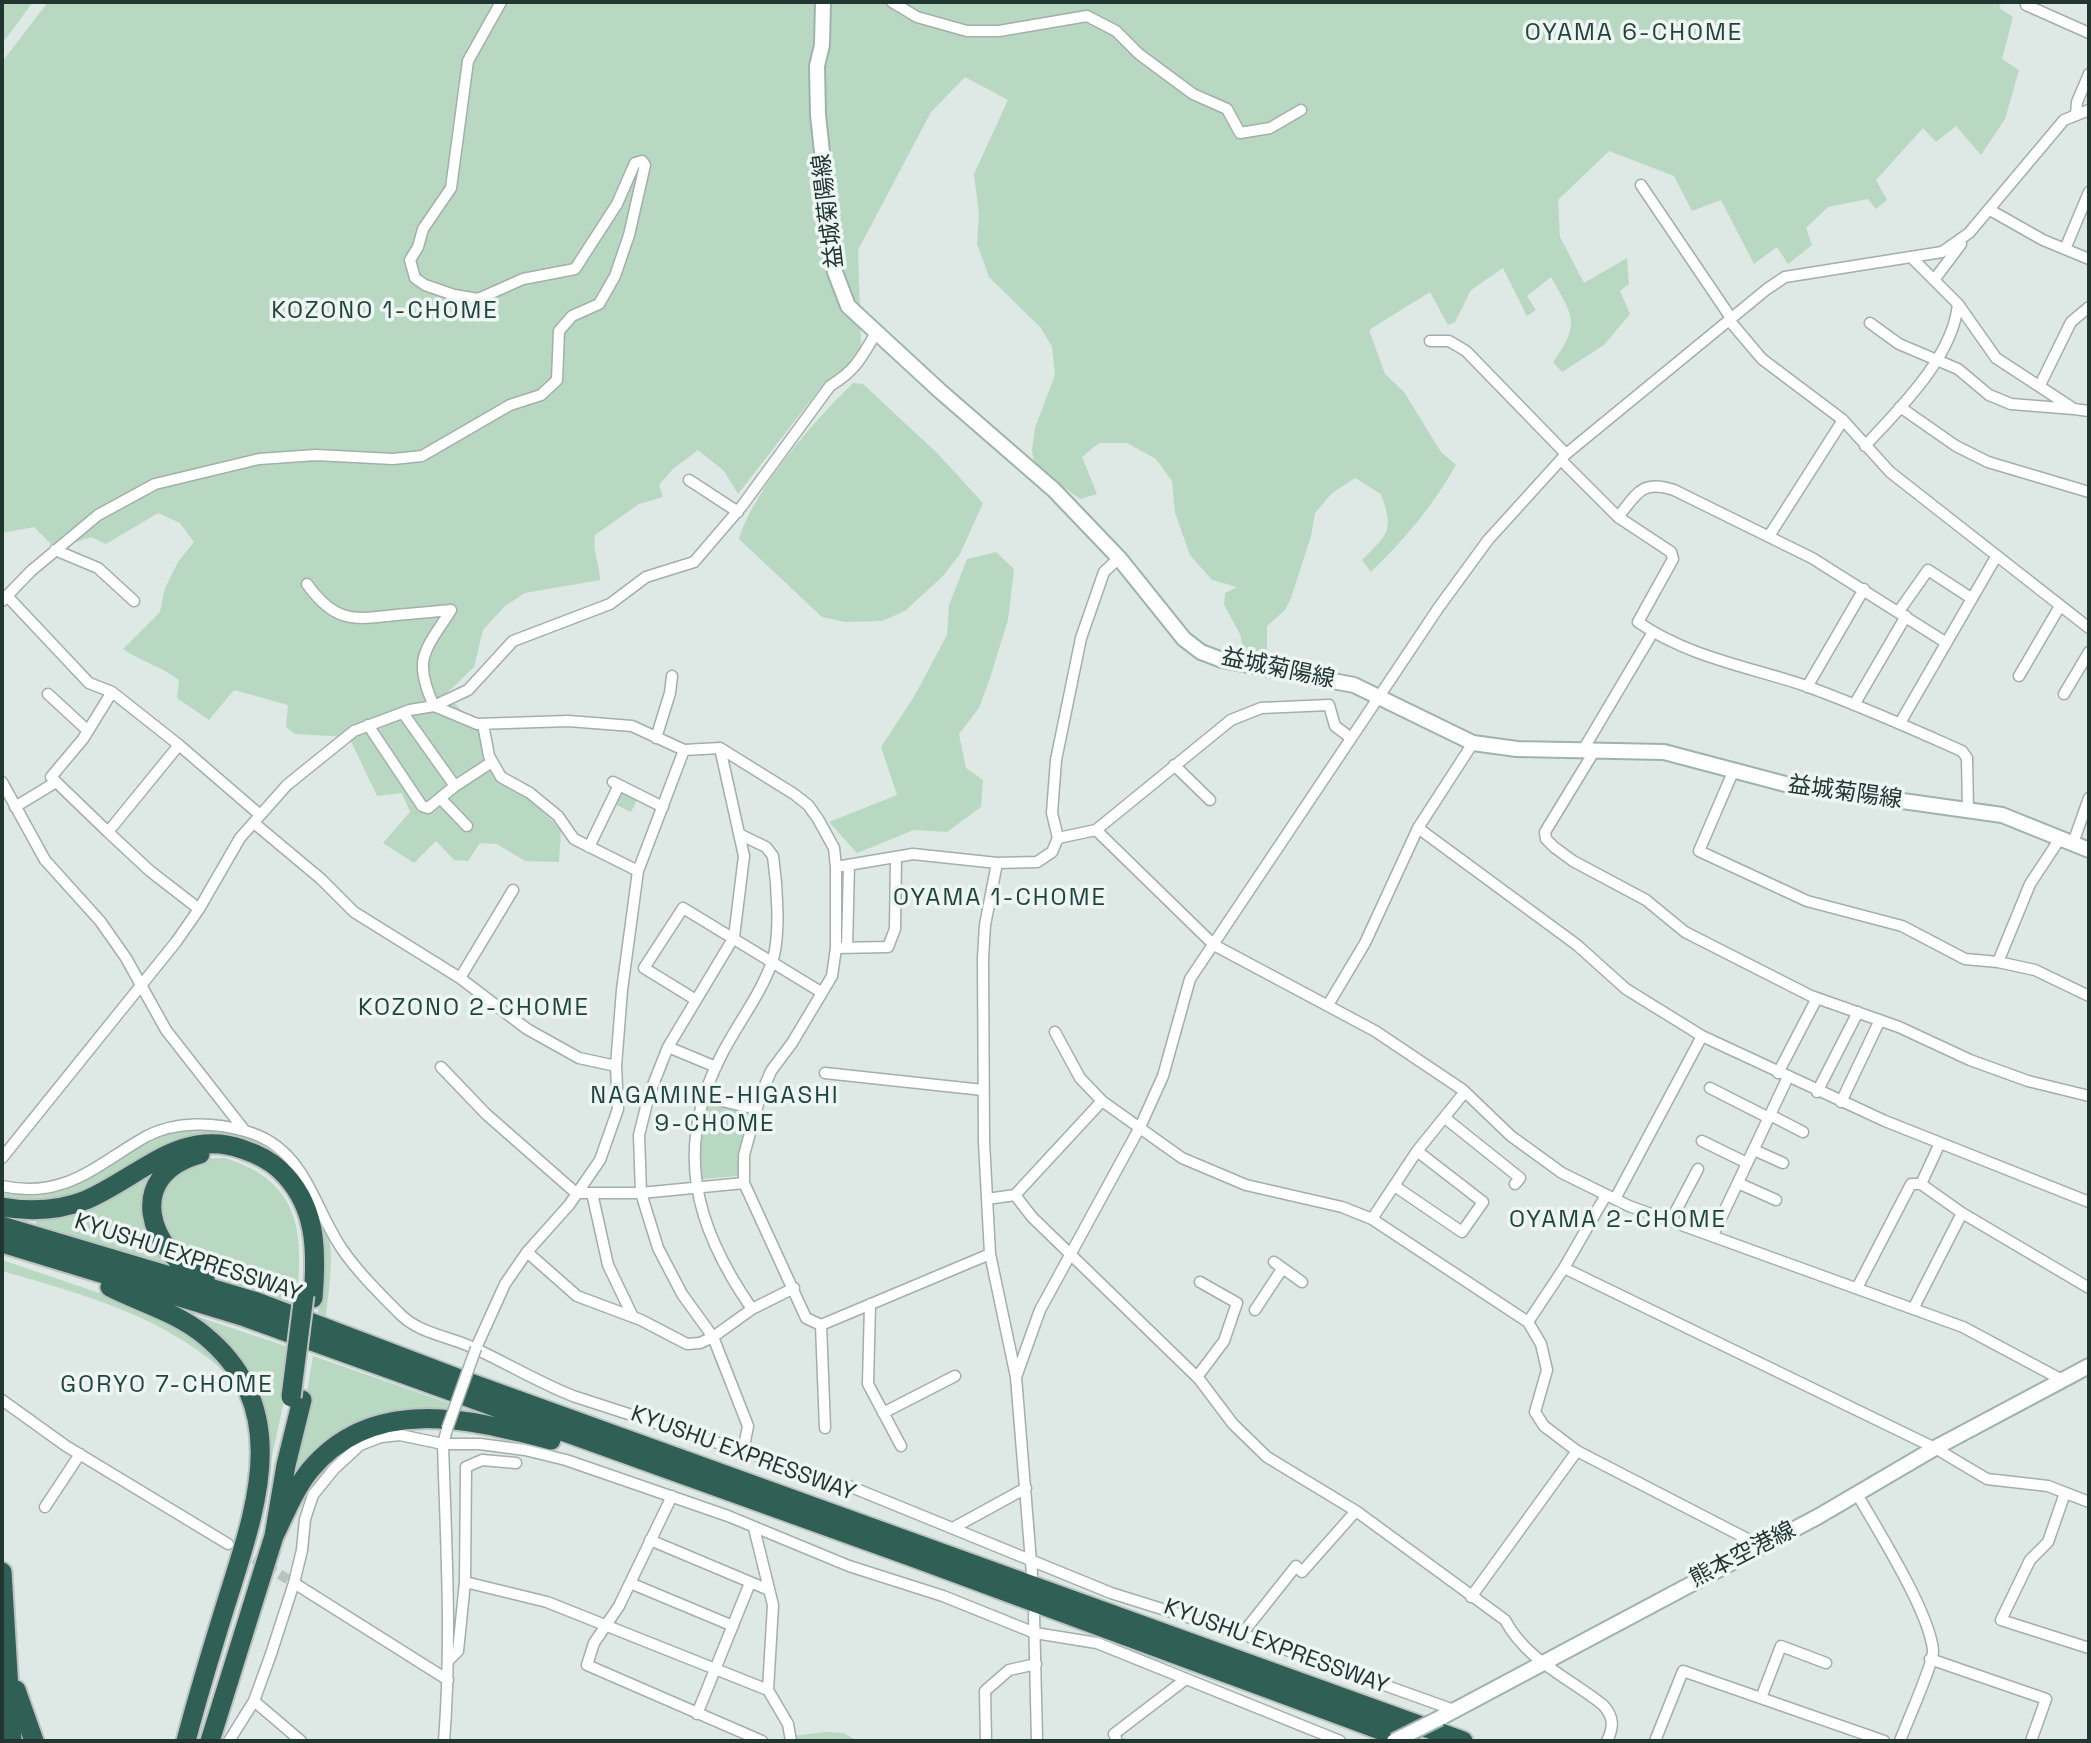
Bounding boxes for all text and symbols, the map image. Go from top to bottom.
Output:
district label: OYAMA 6-CHOME [1526,19,1742,47]
street label: 益城菊陽線 [808,152,850,270]
district label: KOZONO 1-CHOME [273,297,497,325]
street label: 益城菊陽線 [1219,644,1337,694]
street label: 益城菊陽線 [1786,771,1904,815]
district label: OYAMA 1-CHOME [895,884,1105,912]
district label: KOZONO 2-CHOME [360,994,588,1022]
district label: NAGAMINE-HIGASHI 9-CHOME [592,1082,838,1138]
district label: OYAMA 2-CHOME [1511,1206,1725,1234]
street label: KYUSHU EXPRESSWAY [71,1208,305,1308]
district label: GORYO 7-CHOME [62,1371,272,1399]
street label: KYUSHU EXPRESSWAY [627,1400,859,1508]
street label: 熊本空港線 [1686,1517,1800,1593]
street label: KYUSHU EXPRESSWAY [1160,1593,1392,1701]

